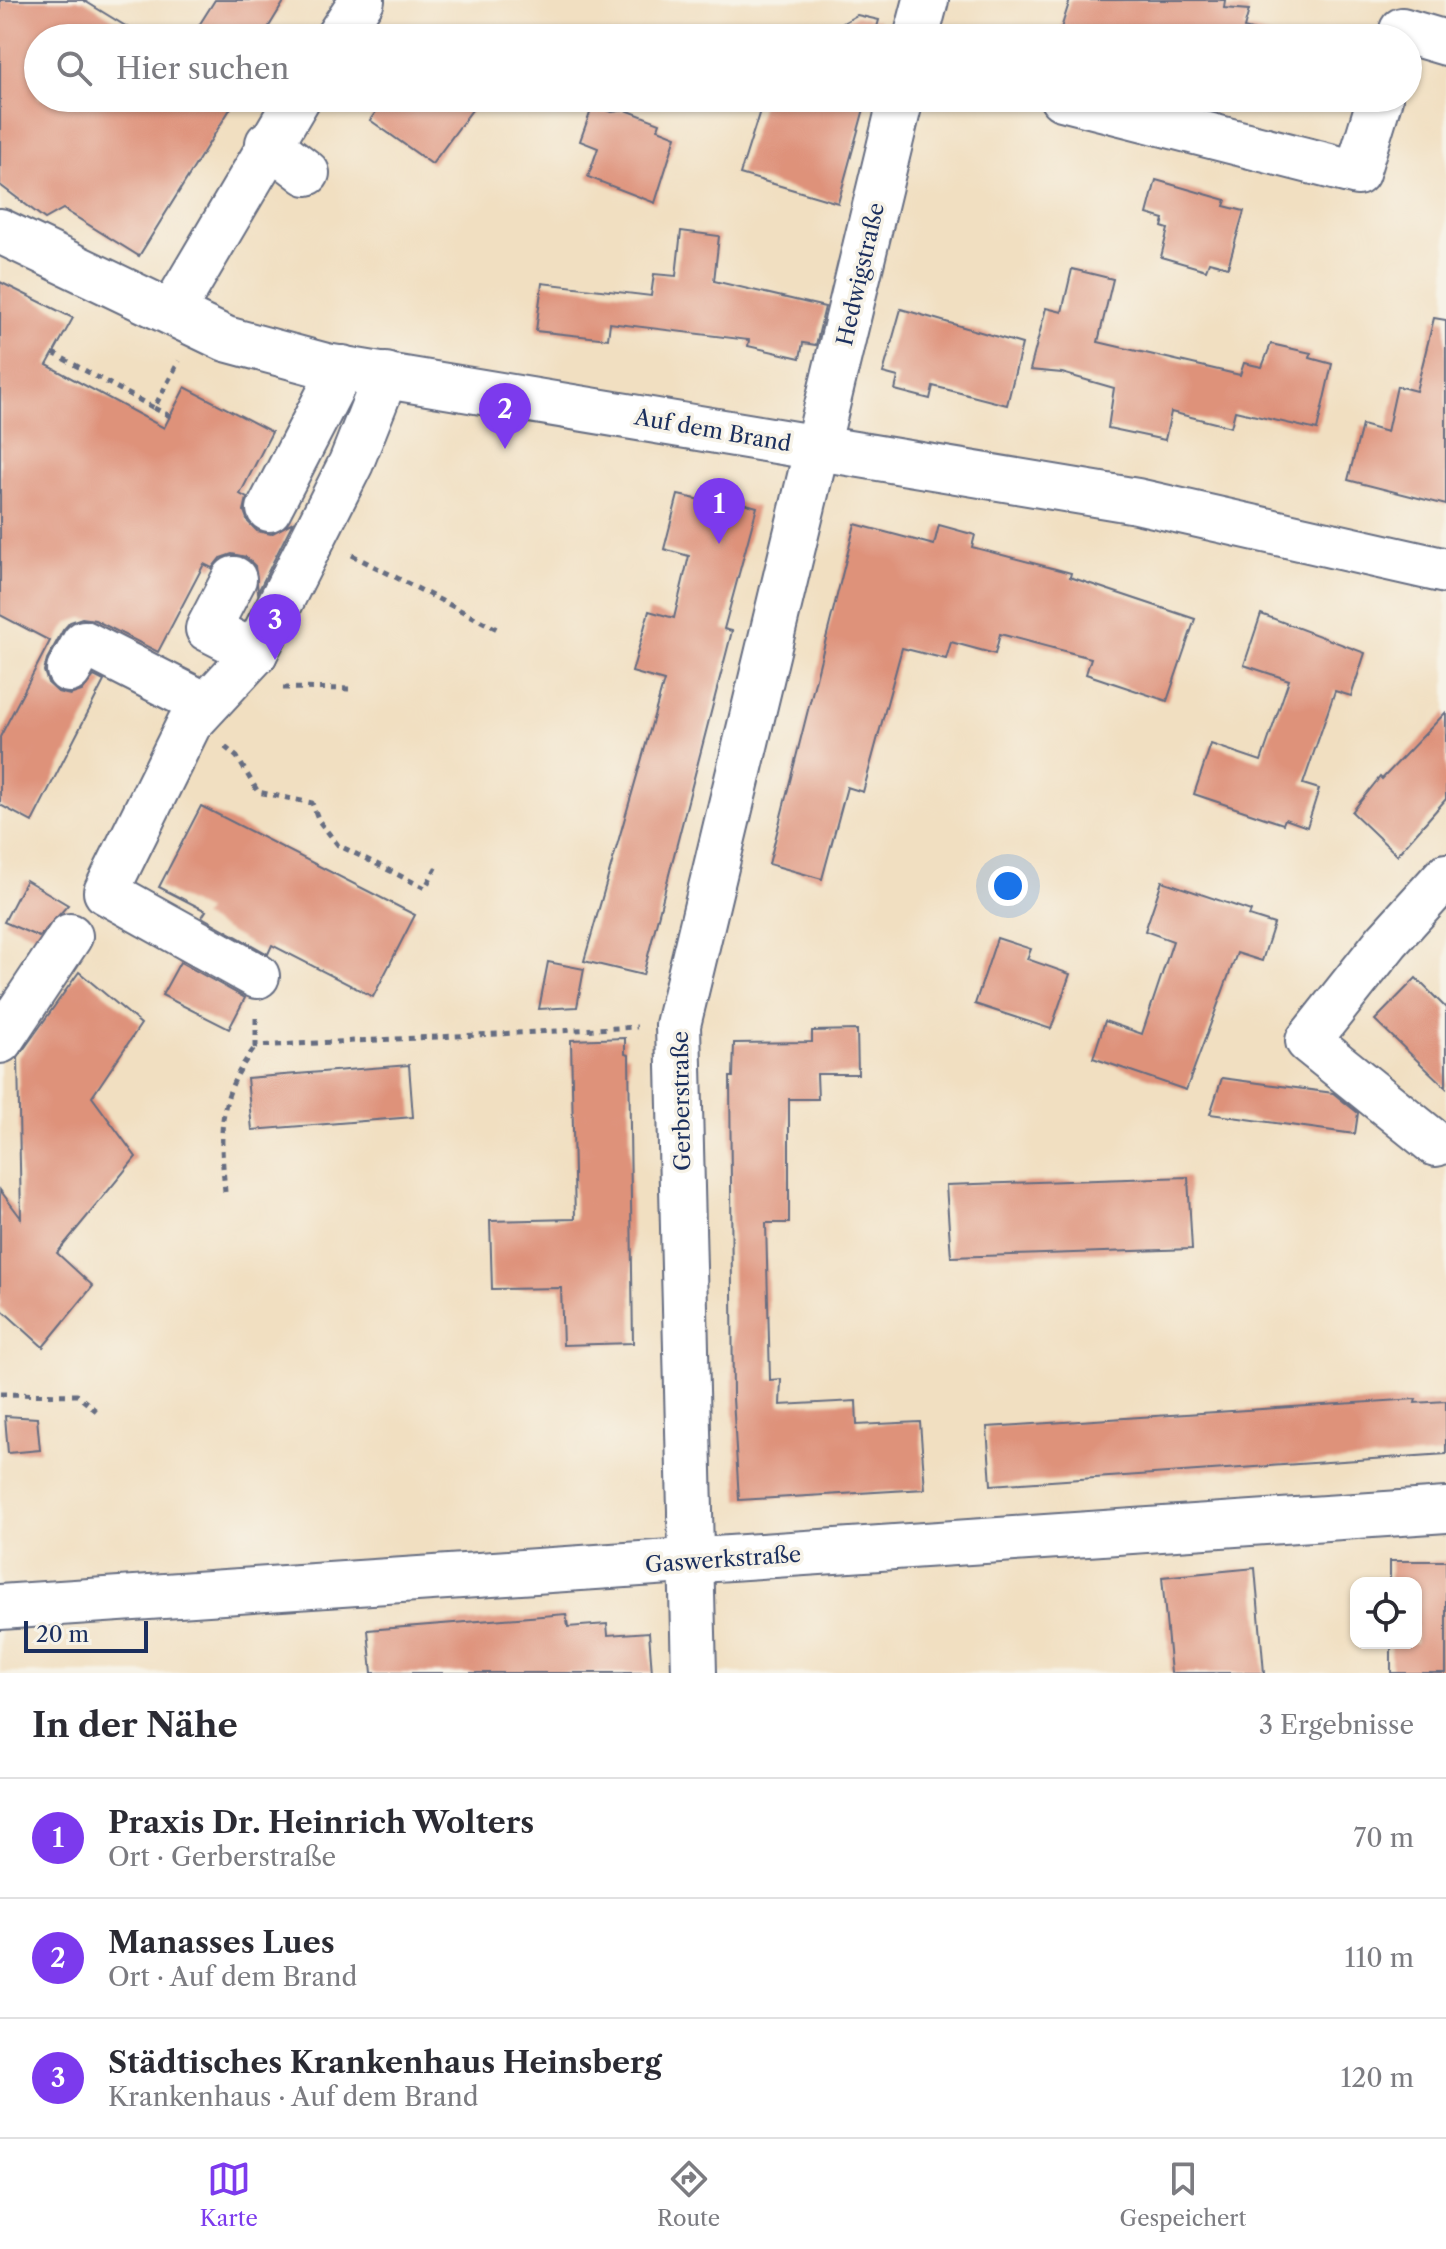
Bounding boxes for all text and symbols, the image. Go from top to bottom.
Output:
search box [24,24,1422,112]
icon: search [52,46,96,90]
text: Hier suchen [116,50,289,87]
street label: Hedwigstraße [831,200,890,348]
pin: 2 [479,383,531,449]
street label: Auf dem Brand [632,403,793,458]
pin: 1 [693,478,745,544]
pin: 3 [249,594,301,660]
your location [988,866,1028,906]
street label: Gerberstraße [667,1031,696,1171]
street label: Gaswerkstraße [644,1541,802,1578]
map controls [1350,1577,1422,1649]
button: locate [1350,1577,1422,1649]
scale bar [24,1617,148,1653]
text: 20 m [36,1621,89,1648]
text: In der Nähe [32,1704,238,1746]
text: 3 Ergebnisse [1259,1709,1414,1741]
text: Praxis Dr. Heinrich Wolters [108,1804,534,1841]
text: 1 [52,1822,64,1854]
text: 70 m [1354,1822,1414,1854]
text: Ort · Gerberstraße [108,1841,336,1873]
text: Manasses Lues [108,1924,335,1961]
text: 2 [50,1942,66,1974]
text: 110 m [1345,1942,1414,1974]
text: Ort · Auf dem Brand [108,1961,357,1993]
text: Städtisches Krankenhaus Heinsberg [108,2044,662,2081]
text: 3 [51,2062,65,2094]
text: 120 m [1340,2062,1414,2094]
text: Krankenhaus · Auf dem Brand [108,2081,479,2113]
tab: Karte [200,2157,258,2232]
tab: Route [657,2157,720,2232]
tab: Gespeichert [1119,2157,1246,2232]

